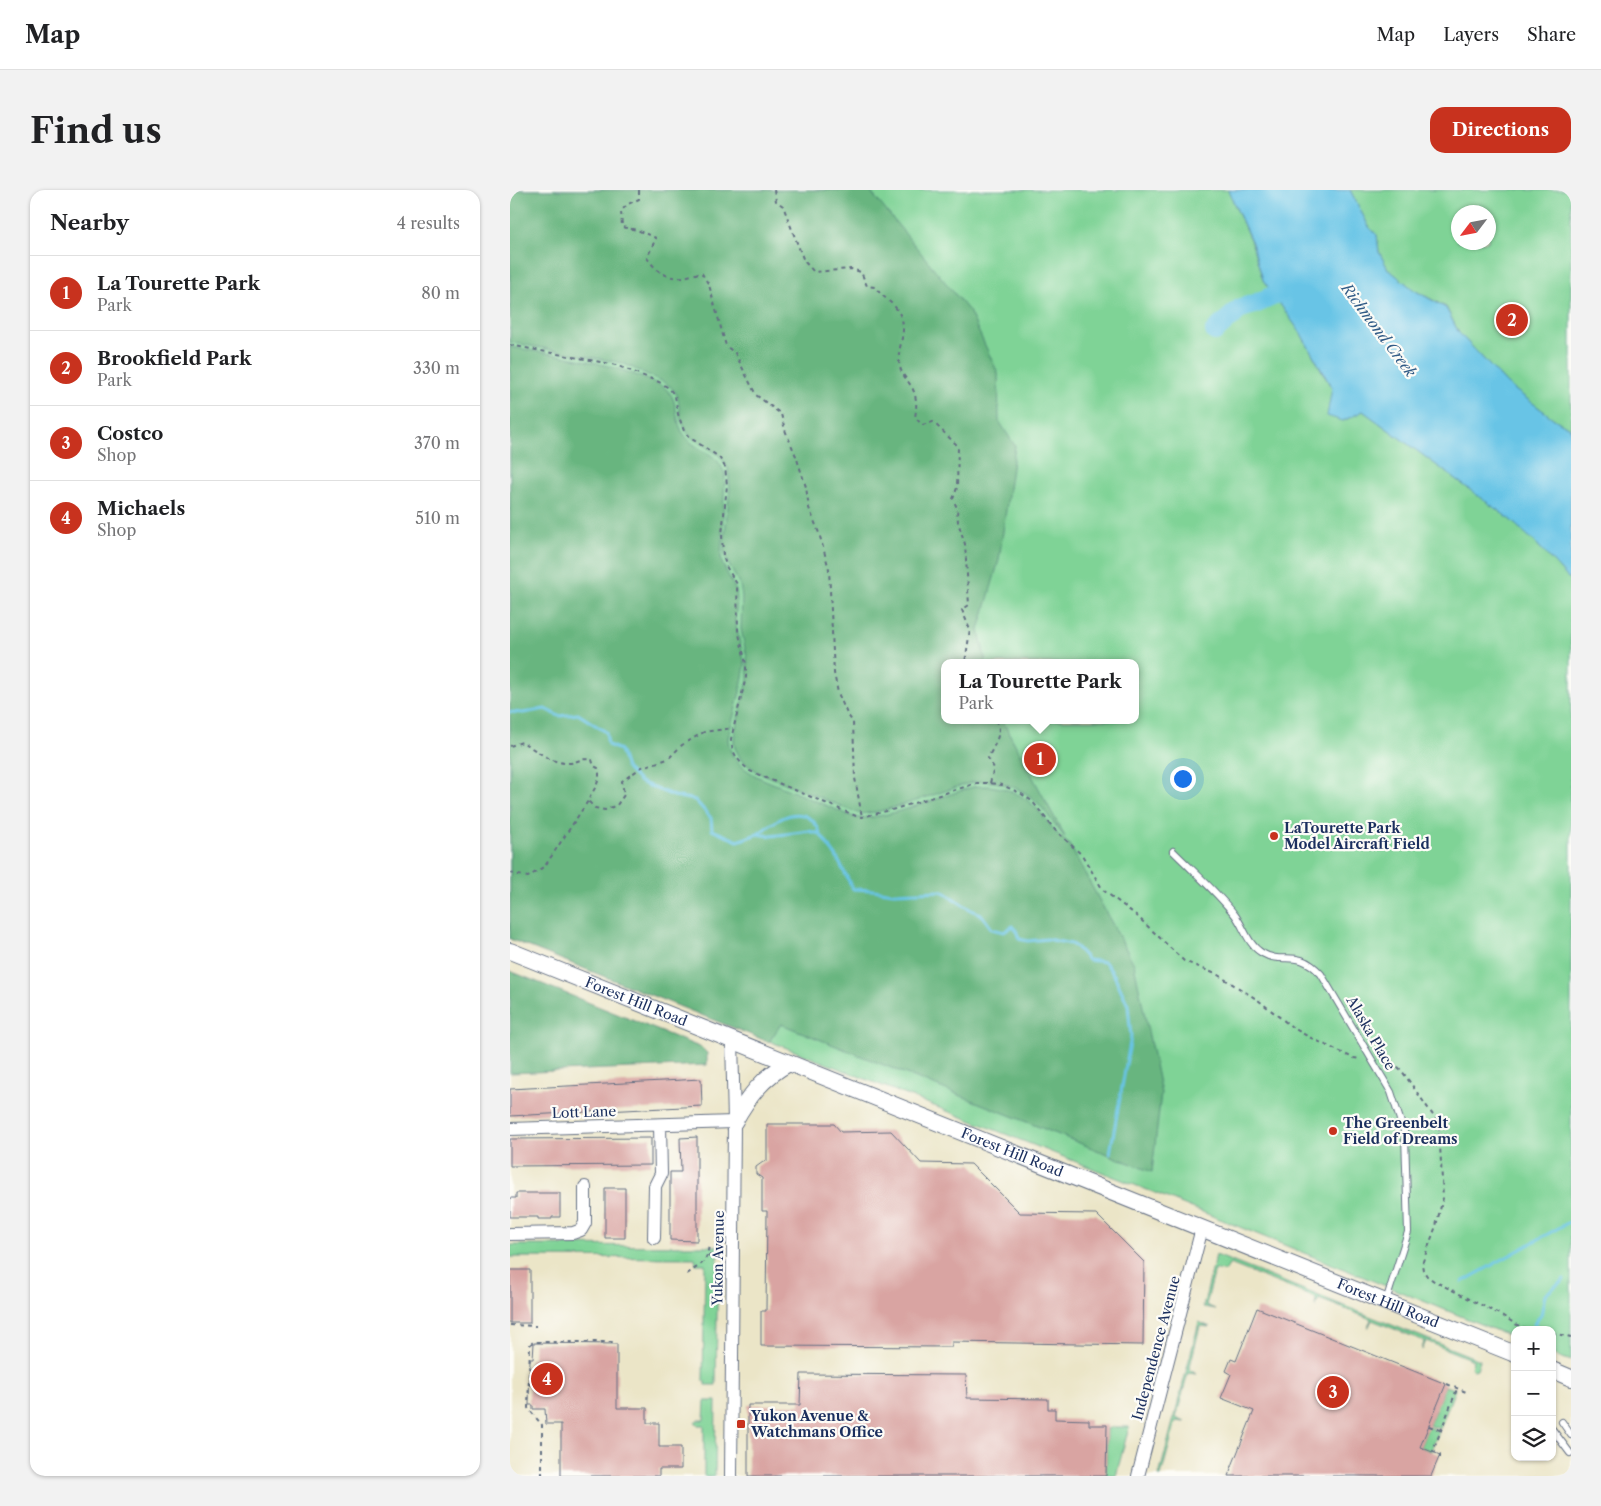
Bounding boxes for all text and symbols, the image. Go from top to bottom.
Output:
text: Map [25,20,80,49]
text: Map [1377,24,1415,46]
text: Layers [1443,24,1499,46]
text: Share [1527,24,1576,46]
button: Directions [1430,107,1571,153]
text: Find us [30,109,162,152]
north arrow [1451,205,1496,250]
text: Nearby [50,210,129,235]
text: 4 results [397,213,460,233]
text: La Tourette Park [97,272,260,295]
water label: Richmond Creek [1337,278,1421,381]
text: 1 [62,283,70,303]
text: 80 m [421,283,460,303]
text: Park [97,295,132,315]
pin: 2 [1496,301,1528,339]
text: Brookfield Park [97,347,252,370]
text: 2 [61,358,71,378]
text: 330 m [413,358,460,378]
text: Park [97,370,132,390]
text: Costco [97,422,163,445]
text: 3 [61,433,71,453]
text: 370 m [414,433,460,453]
text: Shop [97,445,136,465]
text: Michaels [97,497,185,520]
text: 4 [61,508,71,528]
text: 510 m [415,508,460,528]
text: Shop [97,520,136,540]
popup [941,659,1139,724]
text: La Tourette Park [958,670,1122,693]
text: Park [958,693,993,713]
pin: 1 [1024,740,1056,778]
your location [1170,766,1196,792]
place label: LaTourette Park Model Aircraft Field [1284,819,1431,853]
marker: LaTourette Park Model Aircraft Field [1268,830,1280,842]
street label: Forest Hill Road [583,973,690,1030]
street label: Alaska Place [1342,992,1400,1073]
street label: Lott Lane [551,1102,617,1122]
place label: The Greenbelt Field of Dreams [1343,1114,1458,1148]
street label: Forest Hill Road [958,1124,1066,1181]
marker: The Greenbelt Field of Dreams [1327,1125,1339,1137]
street label: Yukon Avenue [708,1210,728,1307]
street label: Independence Avenue [1128,1274,1184,1422]
street label: Forest Hill Road [1334,1275,1442,1332]
map controls [1511,1326,1556,1461]
button: + [1511,1326,1556,1371]
pin: 4 [531,1360,563,1398]
button: − [1511,1371,1556,1416]
pin: 3 [1317,1373,1349,1411]
place label: Yukon Avenue & Watchmans Office [750,1407,883,1441]
button: layers [1511,1416,1556,1461]
marker: Yukon Avenue & Watchmans Office [735,1418,747,1430]

